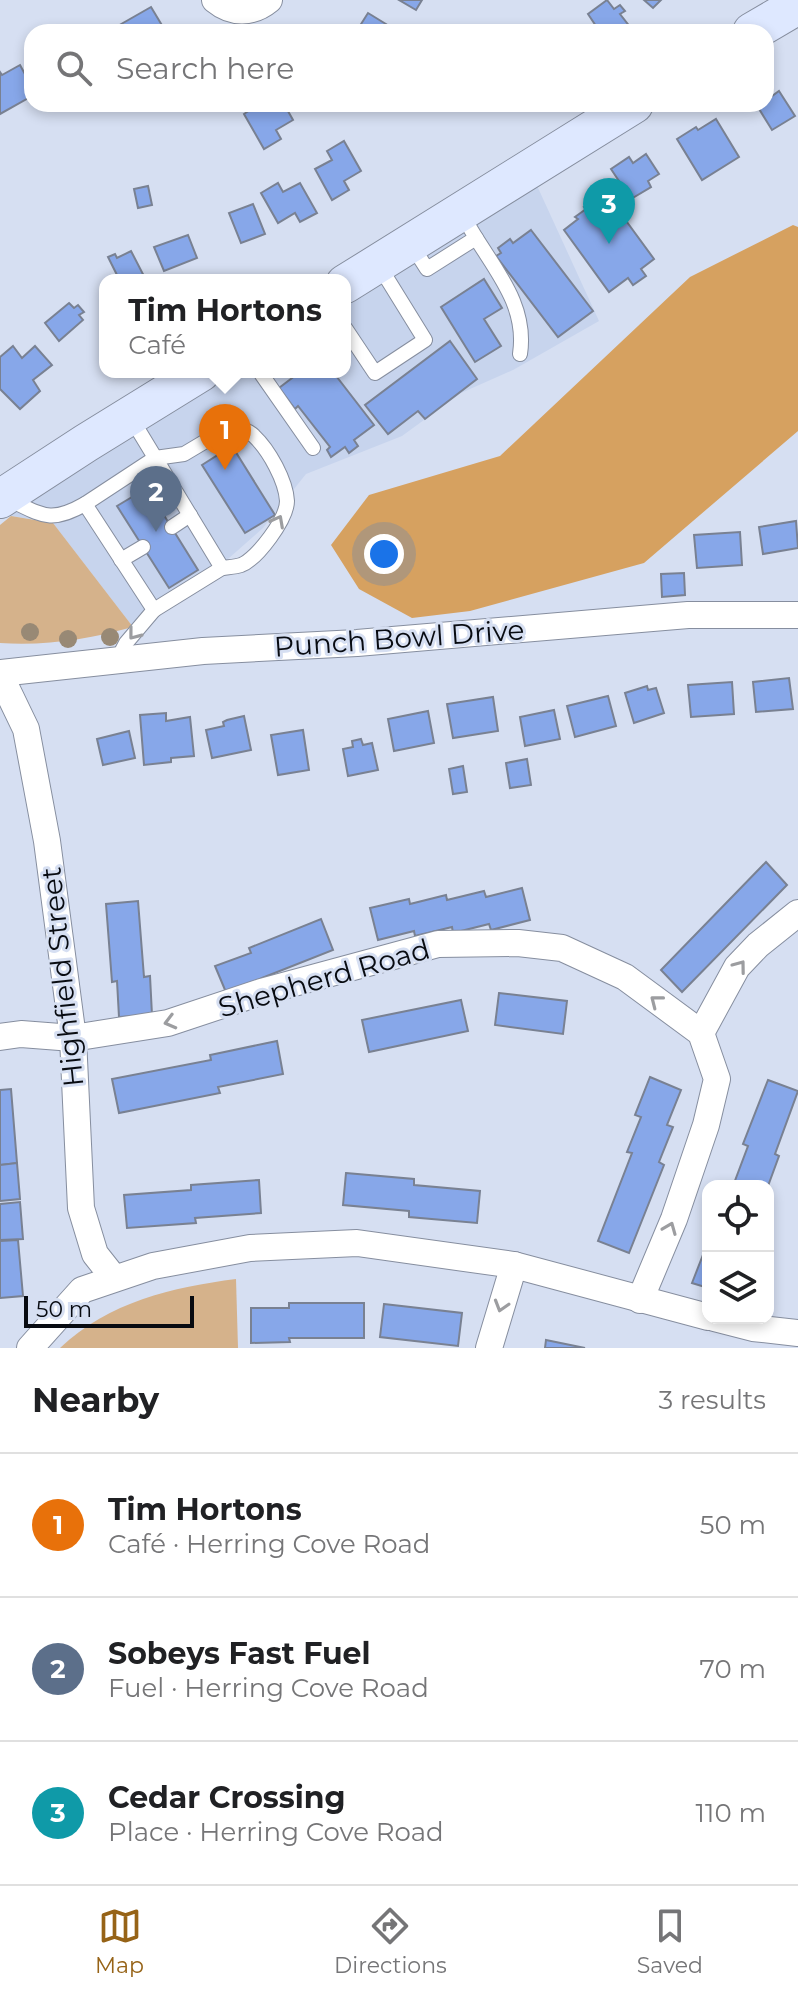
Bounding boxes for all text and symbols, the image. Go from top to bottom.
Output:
search box [24,24,774,112]
icon: search [52,46,96,90]
text: Search here [116,50,294,87]
pin: 3 [583,178,635,244]
popup [99,274,351,378]
text: Tim Hortons [128,292,322,329]
text: Café [128,329,186,361]
pin: 1 [199,404,251,470]
pin: 2 [130,466,182,532]
one-way arrow [269,514,284,529]
your location [364,534,404,574]
street label: Punch Bowl Drive [273,612,525,664]
one-way arrow [129,625,143,640]
street label: Highfield Street [34,865,90,1089]
street label: Shepherd Road [214,932,434,1024]
one-way arrow [730,960,745,975]
one-way arrow [650,997,665,1011]
one-way arrow [164,1012,178,1029]
map controls [702,1180,774,1324]
button: locate [702,1180,774,1252]
one-way arrow [661,1222,677,1236]
button: layers [702,1252,774,1324]
scale bar [24,1292,194,1328]
text: 50 m [36,1296,92,1323]
one-way arrow [494,1299,510,1313]
text: Nearby [32,1379,159,1421]
text: 3 results [659,1384,766,1416]
text: Tim Hortons [108,1491,302,1528]
text: 1 [53,1509,63,1541]
text: 50 m [700,1509,766,1541]
text: Café · Herring Cove Road [108,1528,430,1560]
text: Sobeys Fast Fuel [108,1635,371,1672]
text: 2 [50,1653,66,1685]
text: 70 m [700,1653,766,1685]
text: Fuel · Herring Cove Road [108,1672,429,1704]
text: Cedar Crossing [108,1779,346,1816]
text: 3 [50,1797,66,1829]
text: 110 m [696,1797,766,1829]
text: Place · Herring Cove Road [108,1816,444,1848]
tab: Map [95,1904,144,1979]
tab: Directions [334,1904,447,1979]
tab: Saved [637,1904,703,1979]

